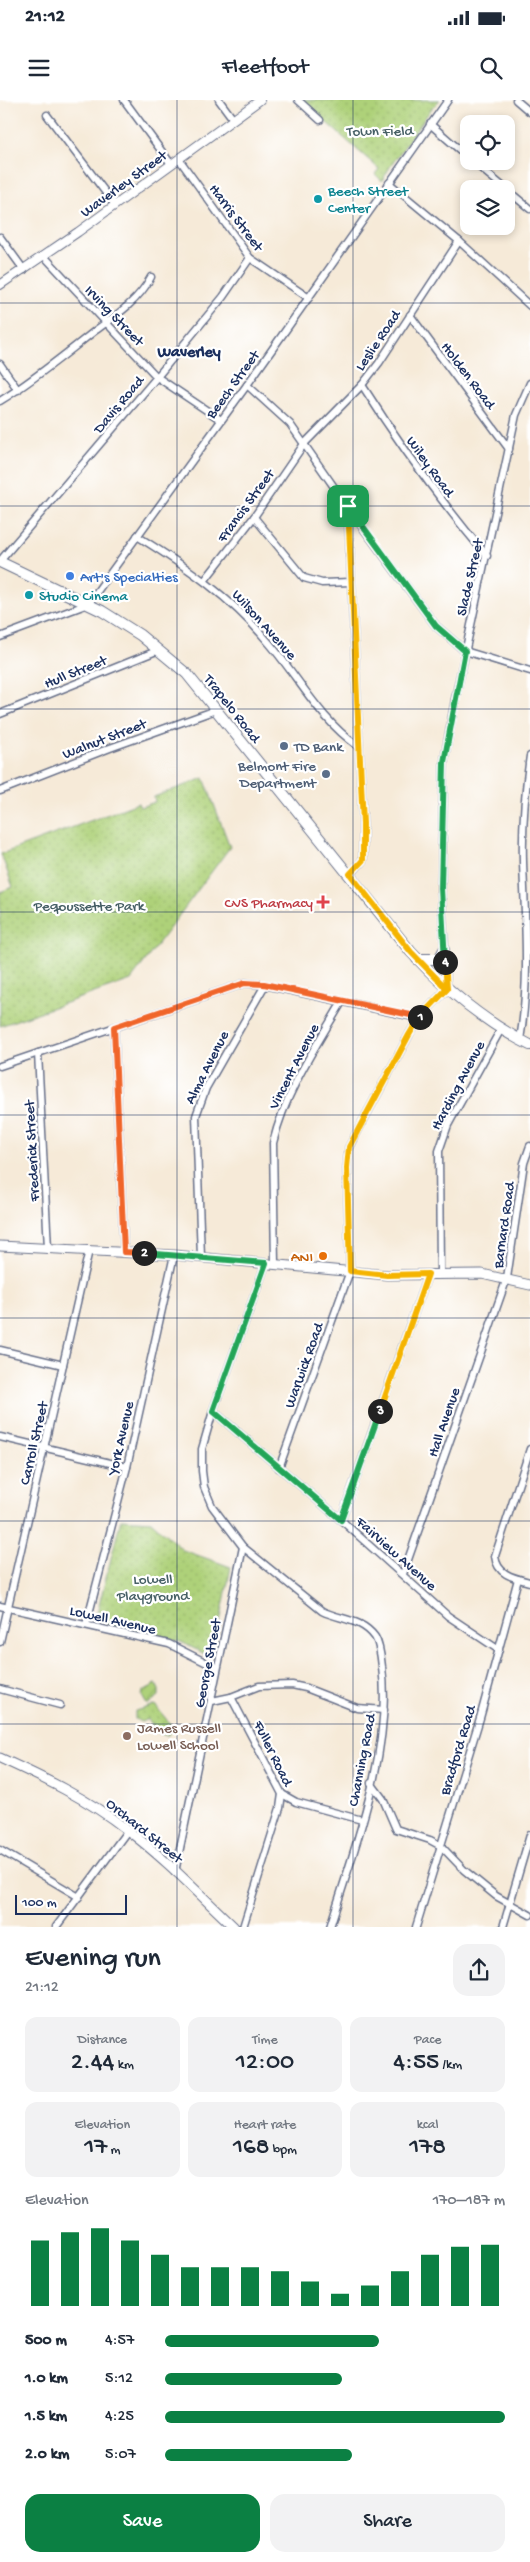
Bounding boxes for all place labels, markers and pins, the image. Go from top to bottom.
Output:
place label: Beech Street Center [327,183,410,218]
marker: Beech Street Center [312,193,324,205]
pin [327,485,369,527]
place label: Art's Specialties [80,569,178,587]
marker: Art's Specialties [64,570,76,582]
place label: Studio Cinema [39,588,128,606]
marker: Studio Cinema [23,589,35,601]
place label: TD Bank [293,739,344,757]
marker: TD Bank [278,740,290,752]
place label: Belmont Fire Department [237,758,318,793]
marker: Belmont Fire Department [320,768,332,780]
place label: CVS Pharmacy [225,895,314,913]
marker: CVS Pharmacy [317,896,329,908]
pin: 4 [432,950,458,974]
pin: 1 [408,1004,432,1030]
pin: 2 [132,1240,156,1266]
place label: ANI [291,1249,313,1267]
marker: ANI [317,1250,329,1262]
pin: 3 [368,1398,392,1424]
place label: James Russell Lowell School [137,1720,221,1755]
marker: James Russell Lowell School [121,1730,133,1742]

